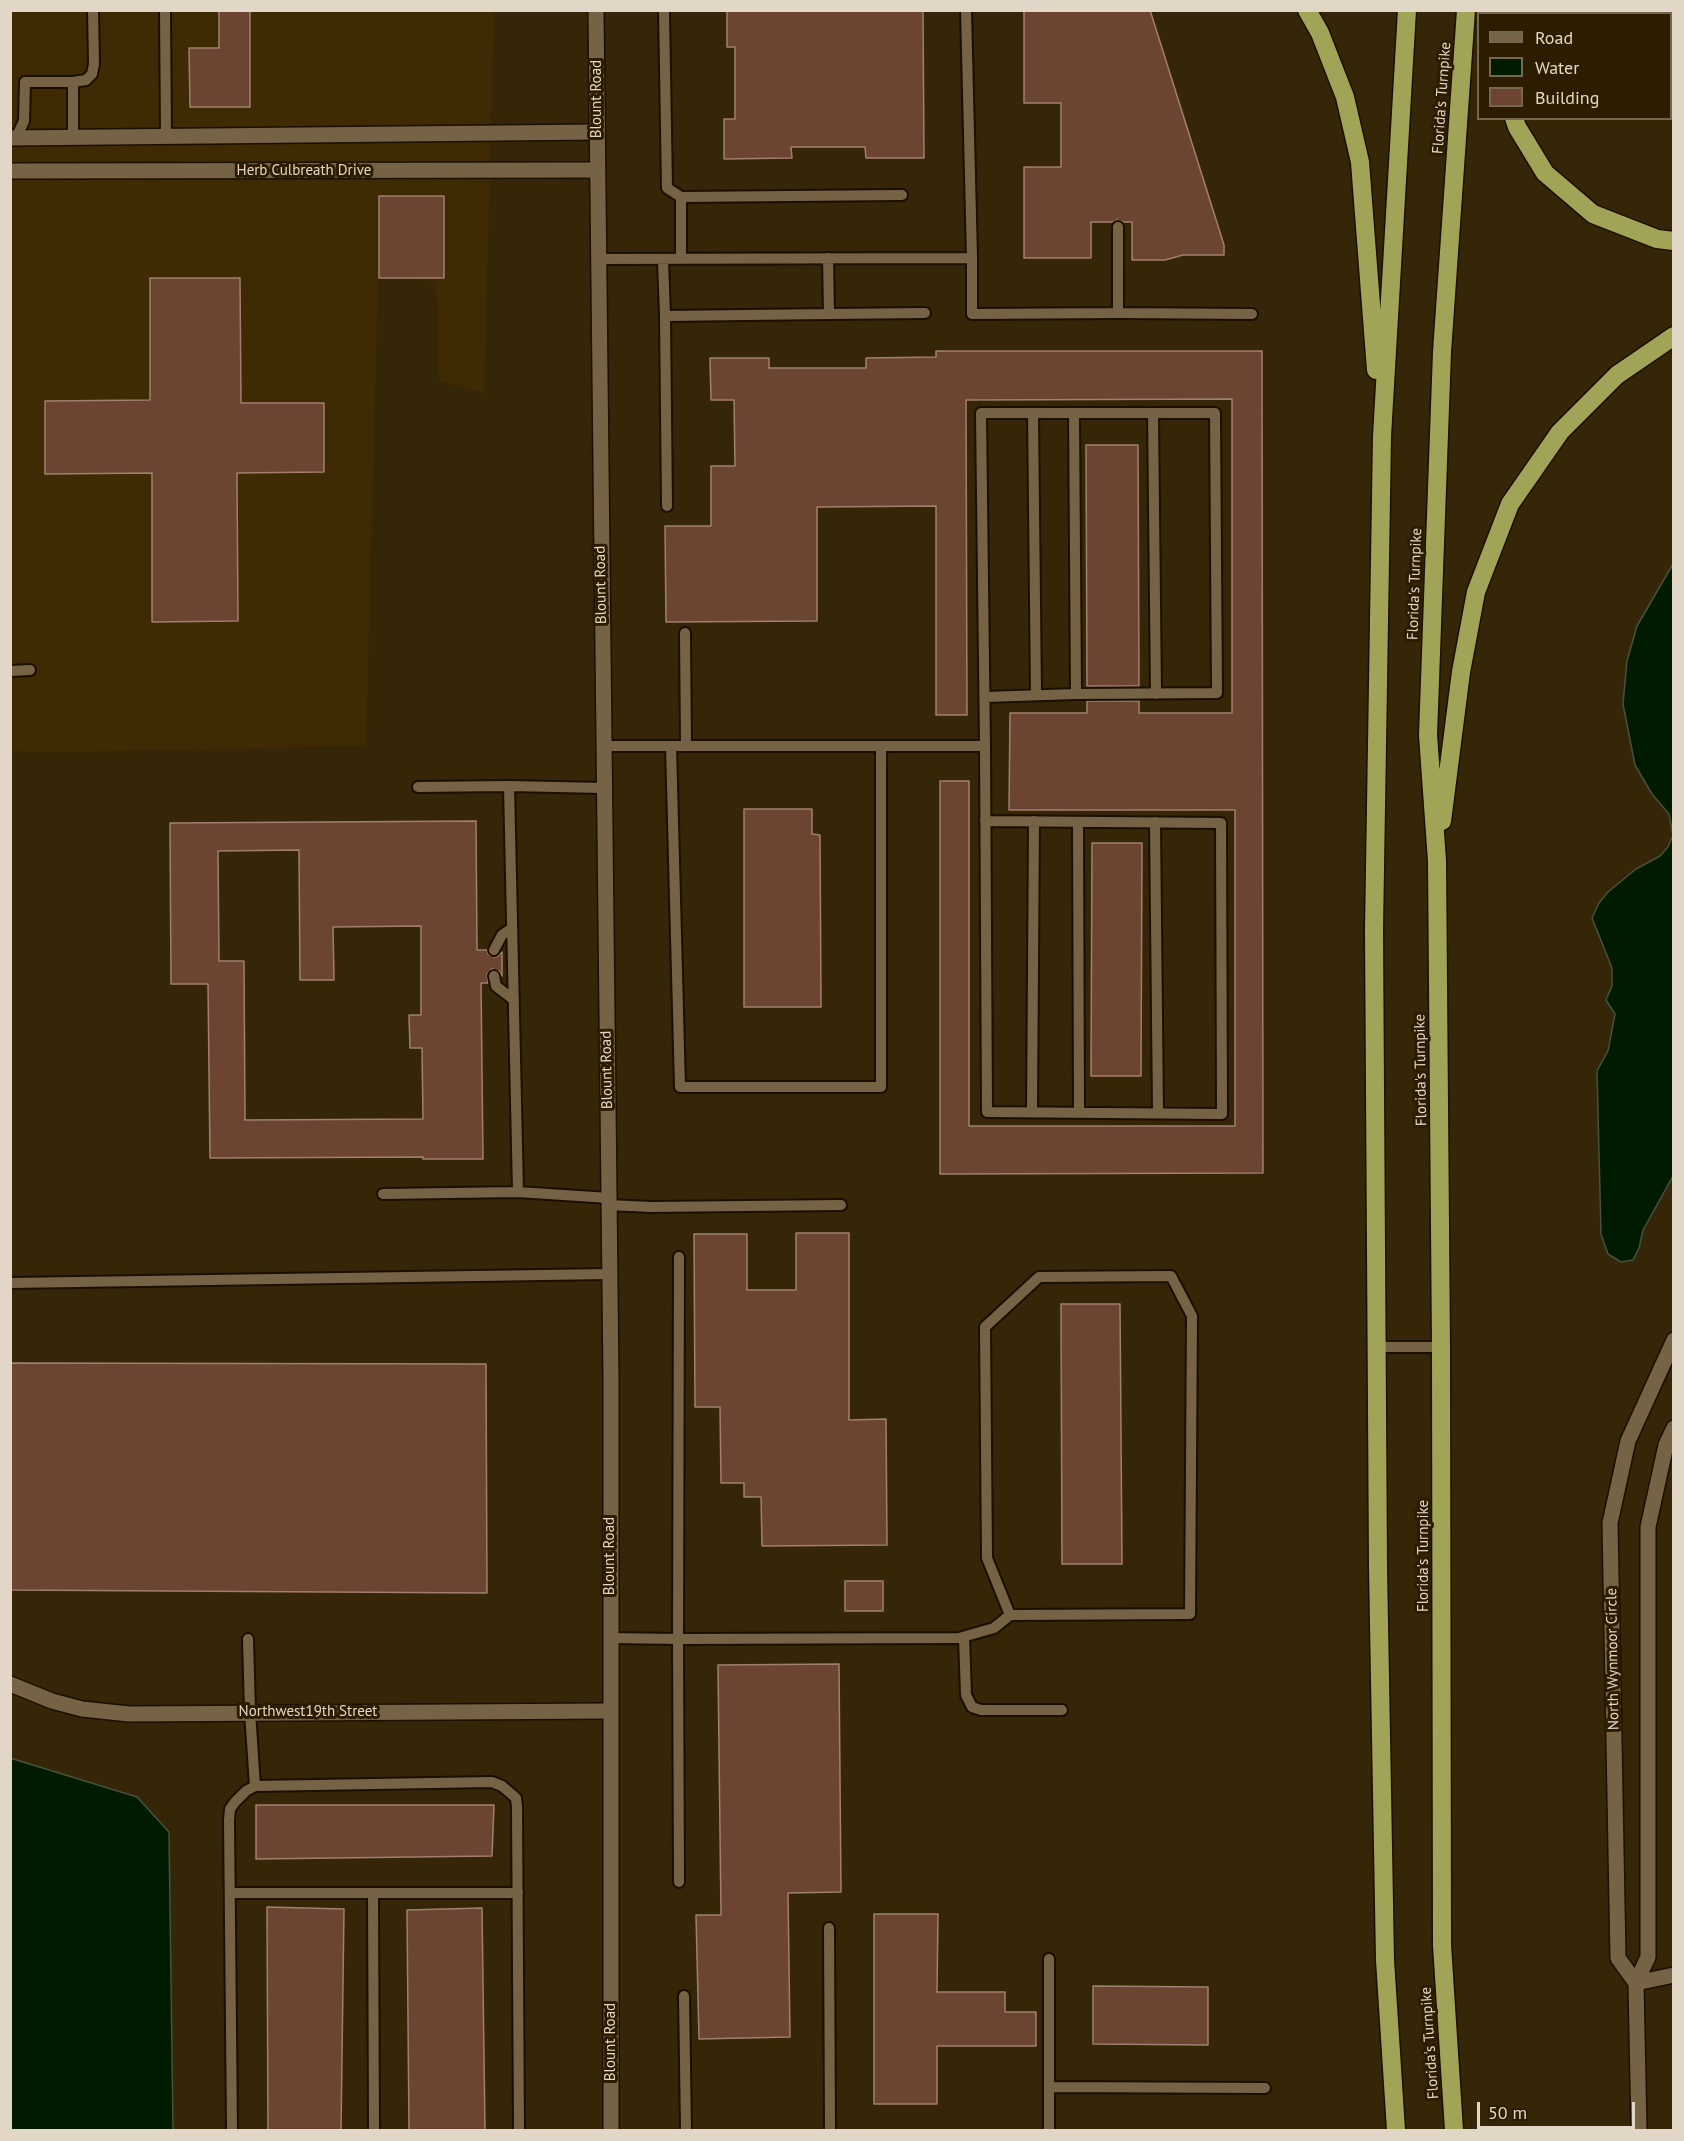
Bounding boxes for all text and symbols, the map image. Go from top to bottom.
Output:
legend [1477,12,1672,120]
text: Road [1535,26,1573,49]
street label: Florida's Turnpike [1429,41,1455,155]
text: Water [1535,56,1579,79]
street label: Blount Road [588,60,606,138]
text: Building [1535,86,1599,109]
street label: Herb Culbreath Drive [237,162,371,180]
street label: Florida's Turnpike [1404,528,1426,640]
street label: Blount Road [591,546,611,624]
street label: Florida's Turnpike [1411,1014,1431,1126]
street label: Blount Road [597,1031,617,1109]
street label: Florida's Turnpike [1415,1500,1433,1612]
street label: Blount Road [601,1517,619,1595]
street label: North Wynmoor Circle [1603,1588,1623,1730]
street label: Northwest19th Street [239,1703,377,1721]
street label: Florida's Turnpike [1417,1986,1443,2100]
street label: Blount Road [602,2003,620,2081]
scale bar [1480,2090,1638,2128]
text: 50 m [1488,2101,1527,2124]

